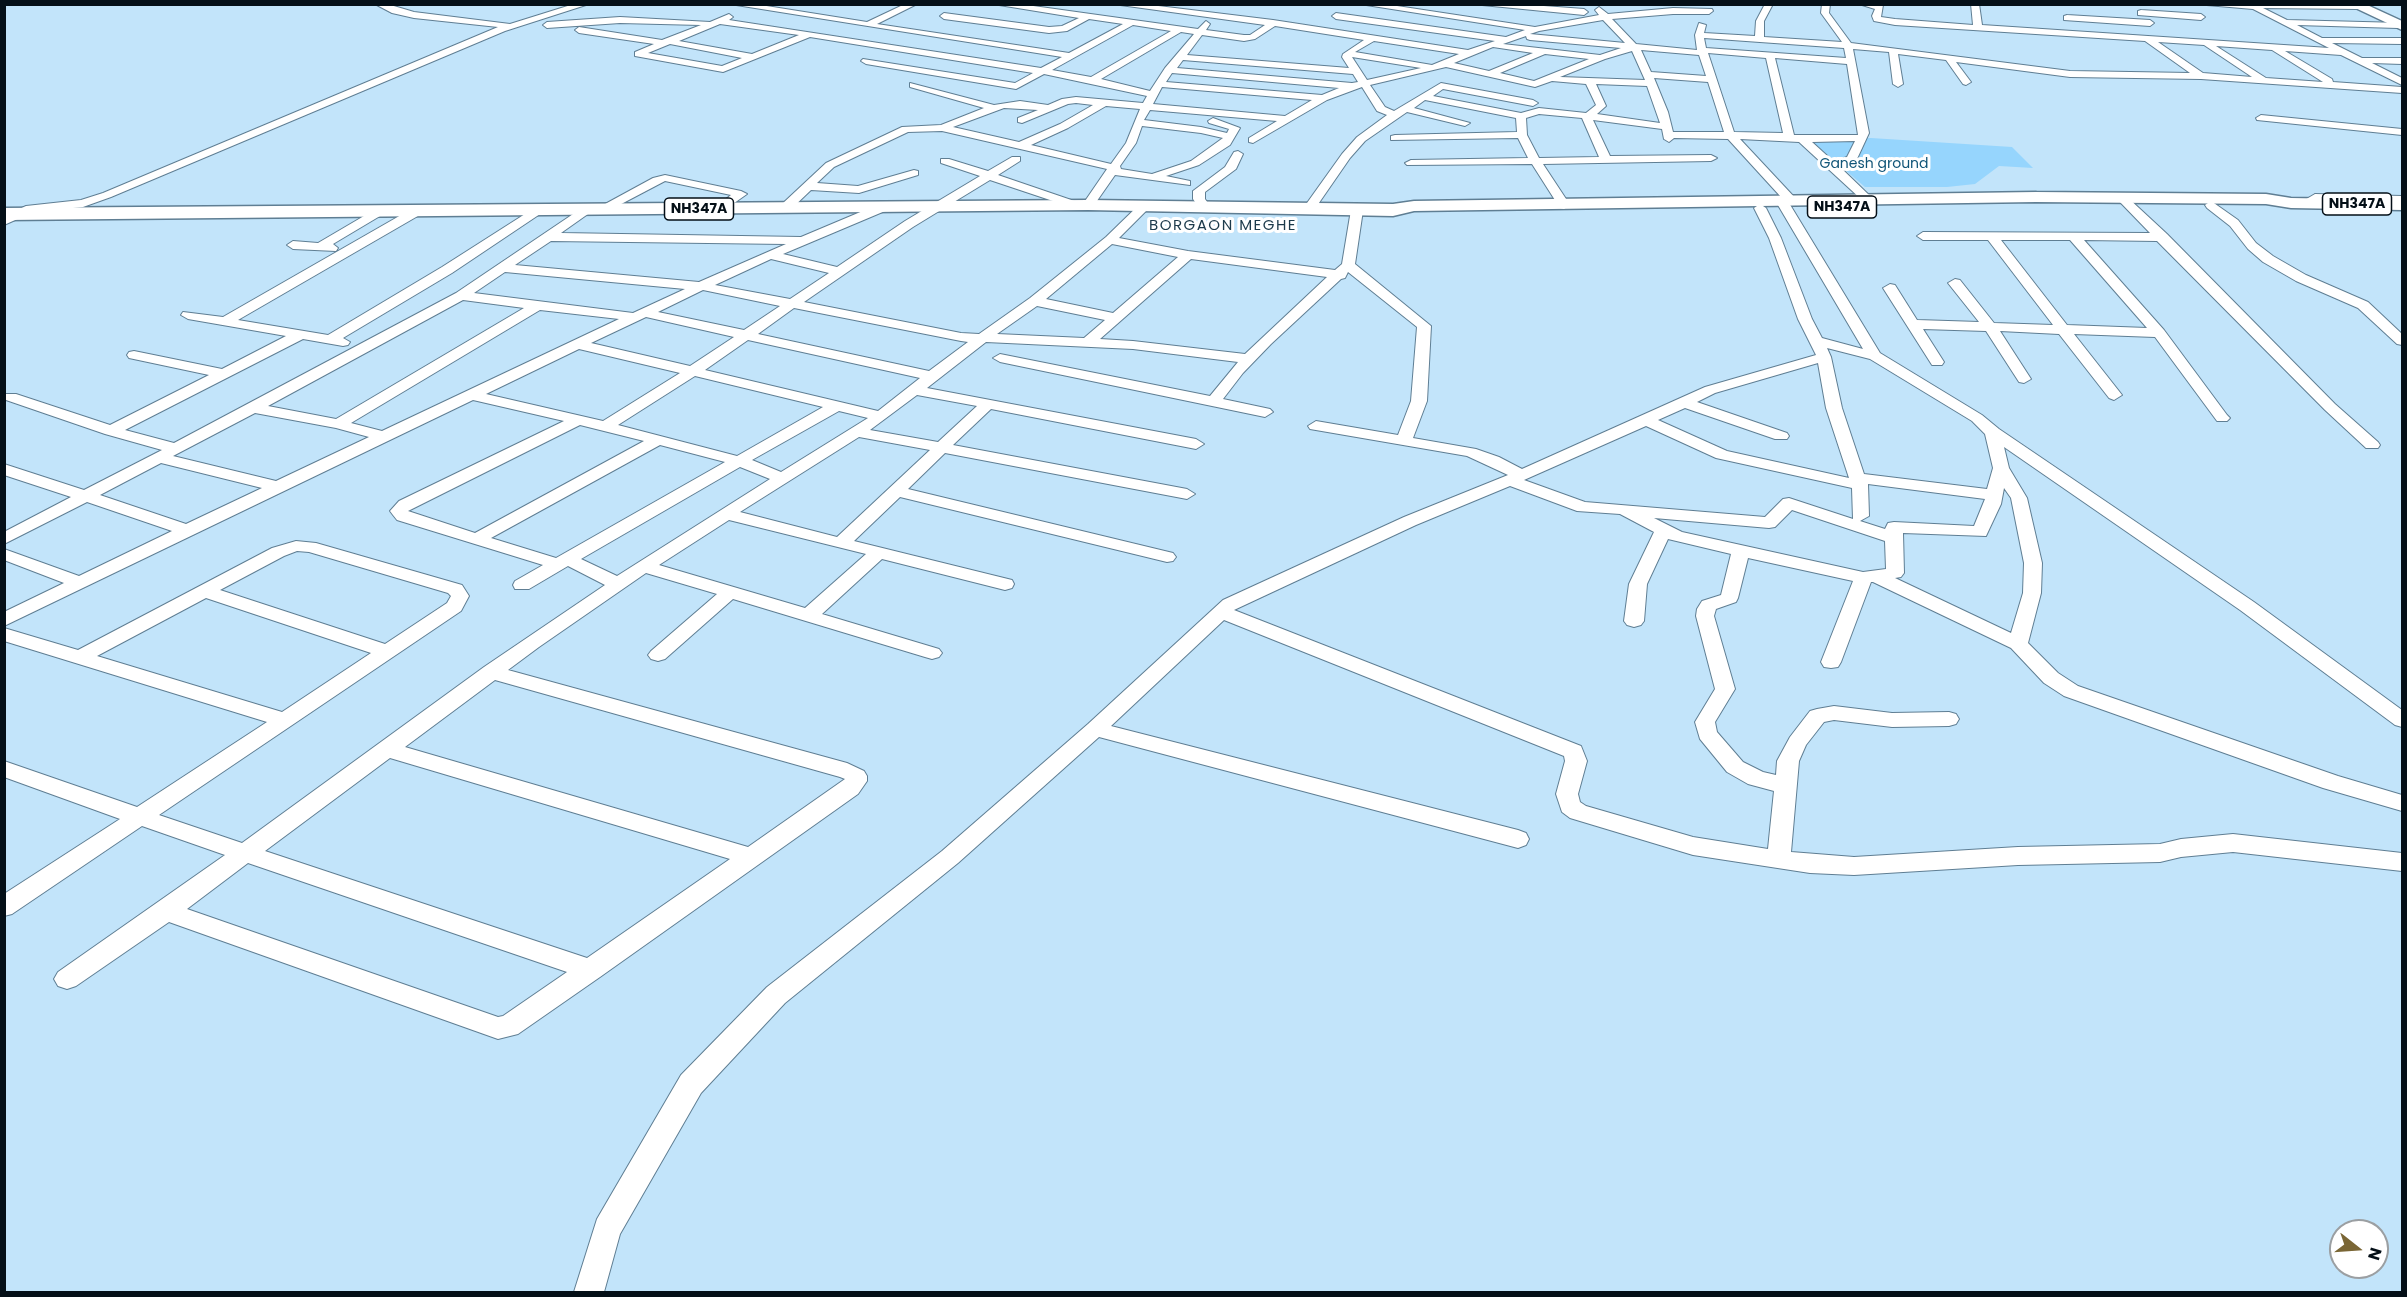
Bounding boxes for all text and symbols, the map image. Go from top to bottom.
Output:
park label: Ganesh ground [1819,156,1929,172]
road number: NH347A [2322,193,2392,215]
road number: NH347A [1808,196,1876,218]
road number: NH347A [664,198,734,220]
district label: BORGAON MEGHE [1149,217,1297,235]
north arrow [2329,1219,2389,1279]
text: N [2362,1245,2388,1263]

